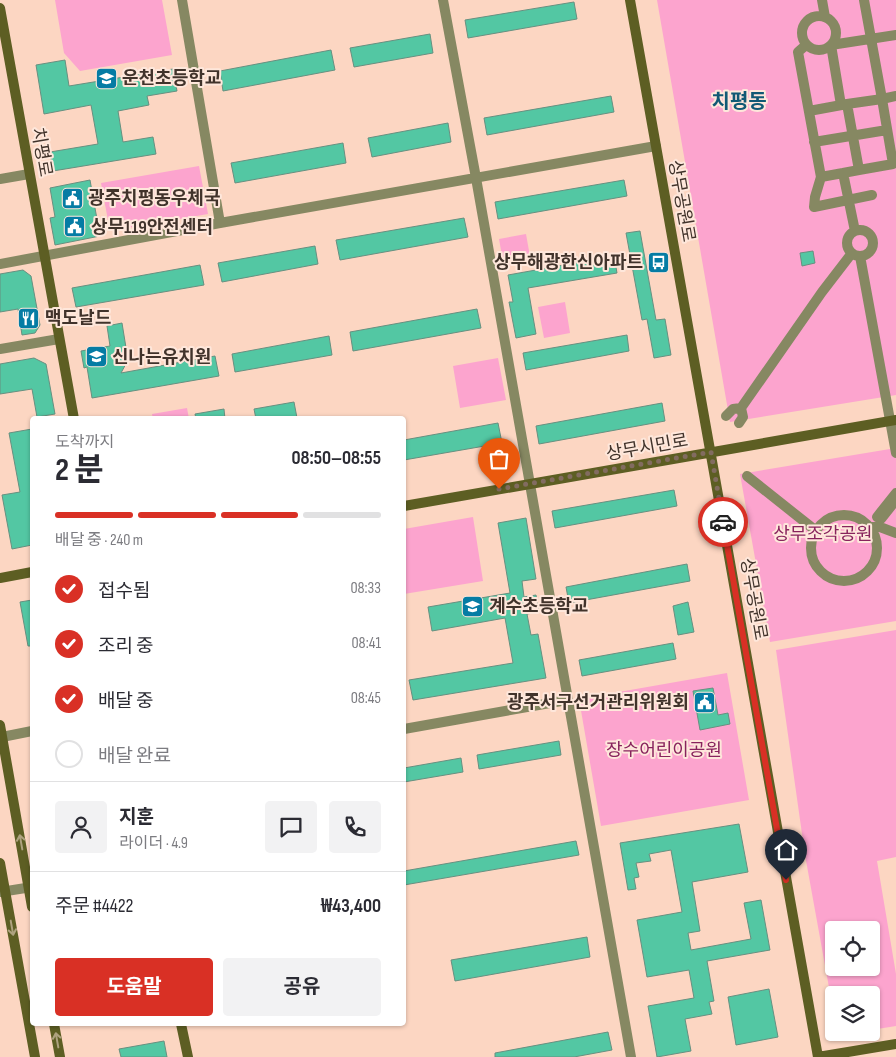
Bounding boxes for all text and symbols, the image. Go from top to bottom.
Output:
school or university icon: 운천초등학교 [94,66,118,90]
place label: 운천초등학교 [122,68,221,89]
district label: 치평동 [711,90,767,114]
street label: 치평로 [27,126,56,178]
street label: 상무공원로 [664,158,699,244]
public building icon: 광주치평동우체국 [60,186,84,210]
place label: 광주치평동우체국 [88,188,220,209]
public building icon: 상무119안전센터 [63,215,87,239]
place label: 상무119안전센터 [91,217,213,238]
bus stop icon: 상무해광한신아파트 [647,250,671,274]
place label: 상무해광한신아파트 [494,252,643,273]
restaurant icon: 맥도날드 [17,306,41,330]
place label: 맥도날드 [45,308,111,329]
school or university icon: 신나는유치원 [84,345,108,369]
place label: 신나는유치원 [112,347,211,368]
street label: 상무시민로 [604,430,690,465]
text: 도착까지 [55,433,114,452]
pin [478,438,520,489]
icon: bag [485,445,513,473]
text: 08:50–08:55 [291,447,381,470]
text: 2 분 [55,451,103,490]
courier [698,497,748,547]
icon: car [709,508,737,536]
park label: 상무조각공원 [773,524,873,545]
text: 배달 중 · 240 m [55,531,143,550]
street label: 상무공원로 [736,556,771,642]
icon: check [55,575,83,603]
text: 08:33 [350,579,381,598]
text: 접수됨 [98,580,150,603]
school or university icon: 계수초등학교 [461,594,485,618]
place label: 계수초등학교 [489,596,588,617]
icon: check [55,630,83,658]
text: 08:41 [351,634,381,653]
text: 조리 중 [98,635,153,658]
icon: check [55,685,83,713]
text: 08:45 [351,689,381,708]
text: 배달 중 [98,690,153,713]
public building icon: 광주서구선거관리위원회 [693,690,717,714]
place label: 광주서구선거관리위원회 [507,692,689,713]
park label: 장수어린이공원 [606,740,722,761]
text: 배달 완료 [98,745,171,768]
button: person [55,801,107,853]
button: chat [265,801,317,853]
button: phone [329,801,381,853]
text: 지훈 [119,806,154,829]
pin [765,829,807,880]
one-way arrow [16,834,26,850]
text: 라이더 · 4.9 [119,834,188,853]
icon: home [772,836,800,864]
text: 주문 #4422 [55,895,133,918]
text: ₩43,400 [321,895,381,918]
one-way arrow [8,919,18,935]
map controls [825,921,880,1041]
button: locate [825,921,880,976]
button: 도움말 [55,958,213,1016]
button: 공유 [223,958,381,1016]
button: layers [825,986,880,1041]
one-way arrow [51,1033,61,1049]

